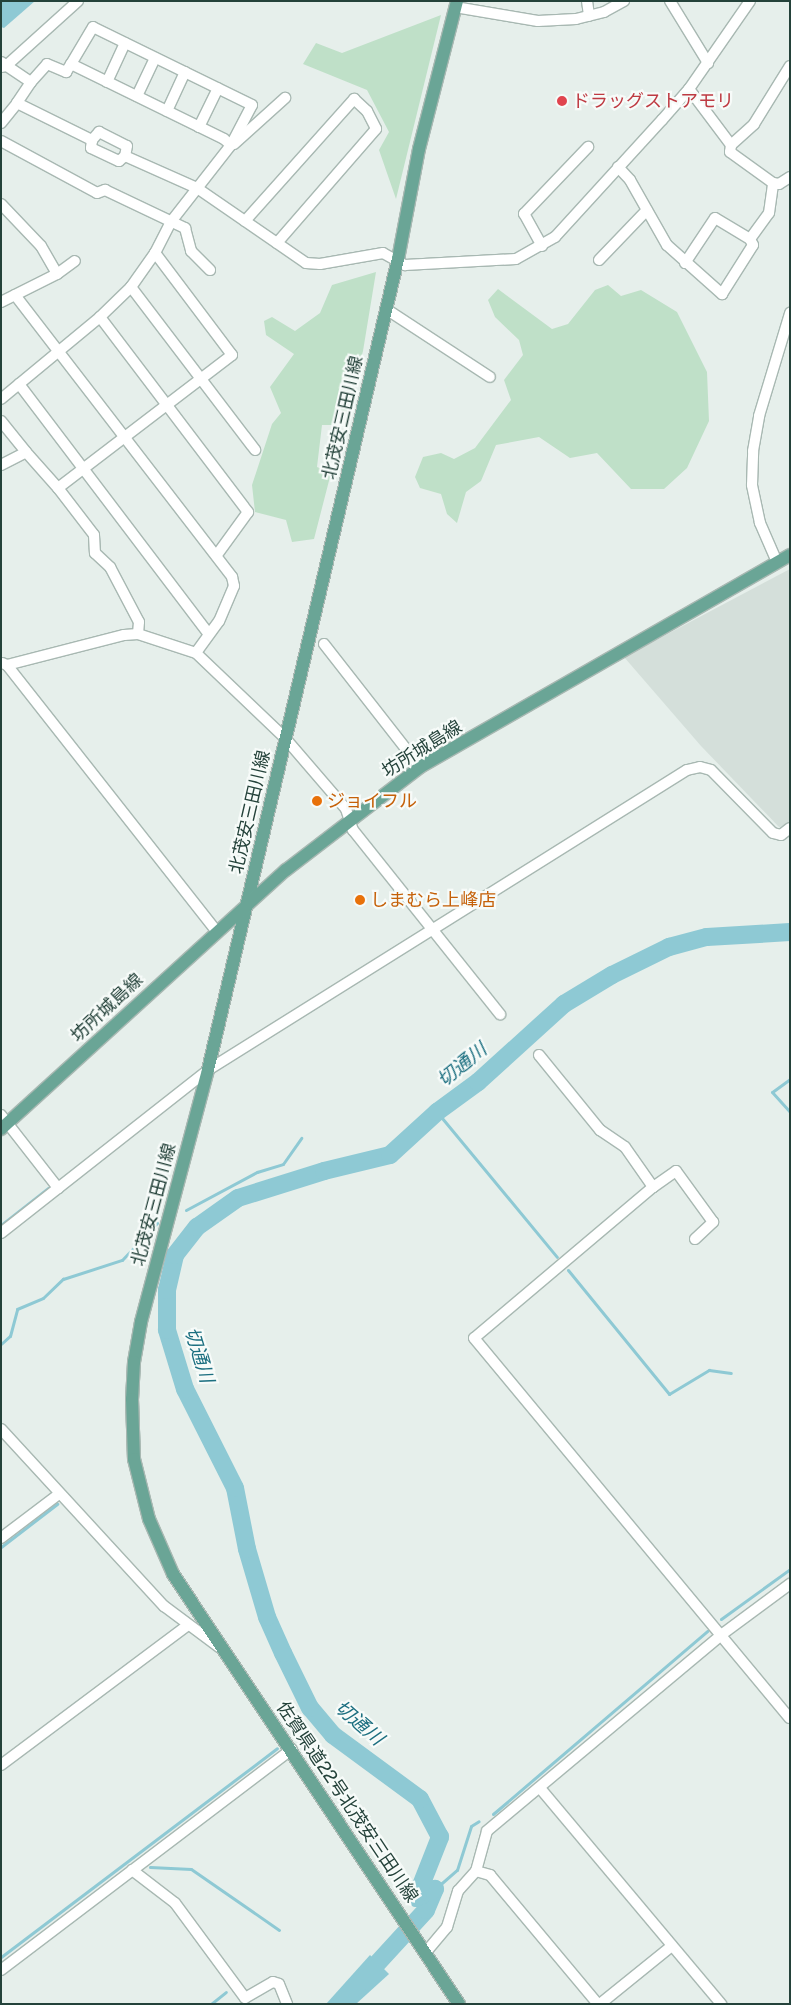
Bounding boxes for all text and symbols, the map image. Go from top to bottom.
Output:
place label: ドラッグストアモリ [572,90,734,112]
marker: ドラッグストアモリ [556,95,568,107]
street label: 北茂安三田川線 [318,354,368,482]
street label: 坊所城島線 [378,716,466,782]
street label: 北茂安三田川線 [225,748,275,876]
place label: ジョイフル [327,790,417,812]
marker: ジョイフル [311,795,323,807]
place label: しまむら上峰店 [370,889,496,911]
marker: しまむら上峰店 [354,894,366,906]
street label: 坊所城島線 [67,969,147,1047]
water label: 切通川 [433,1038,491,1092]
street label: 北茂安三田川線 [127,1141,181,1269]
water label: 切通川 [180,1324,218,1386]
water label: 切通川 [330,1696,388,1750]
street label: 佐賀県道22号北茂安三田川線 [272,1698,422,1906]

